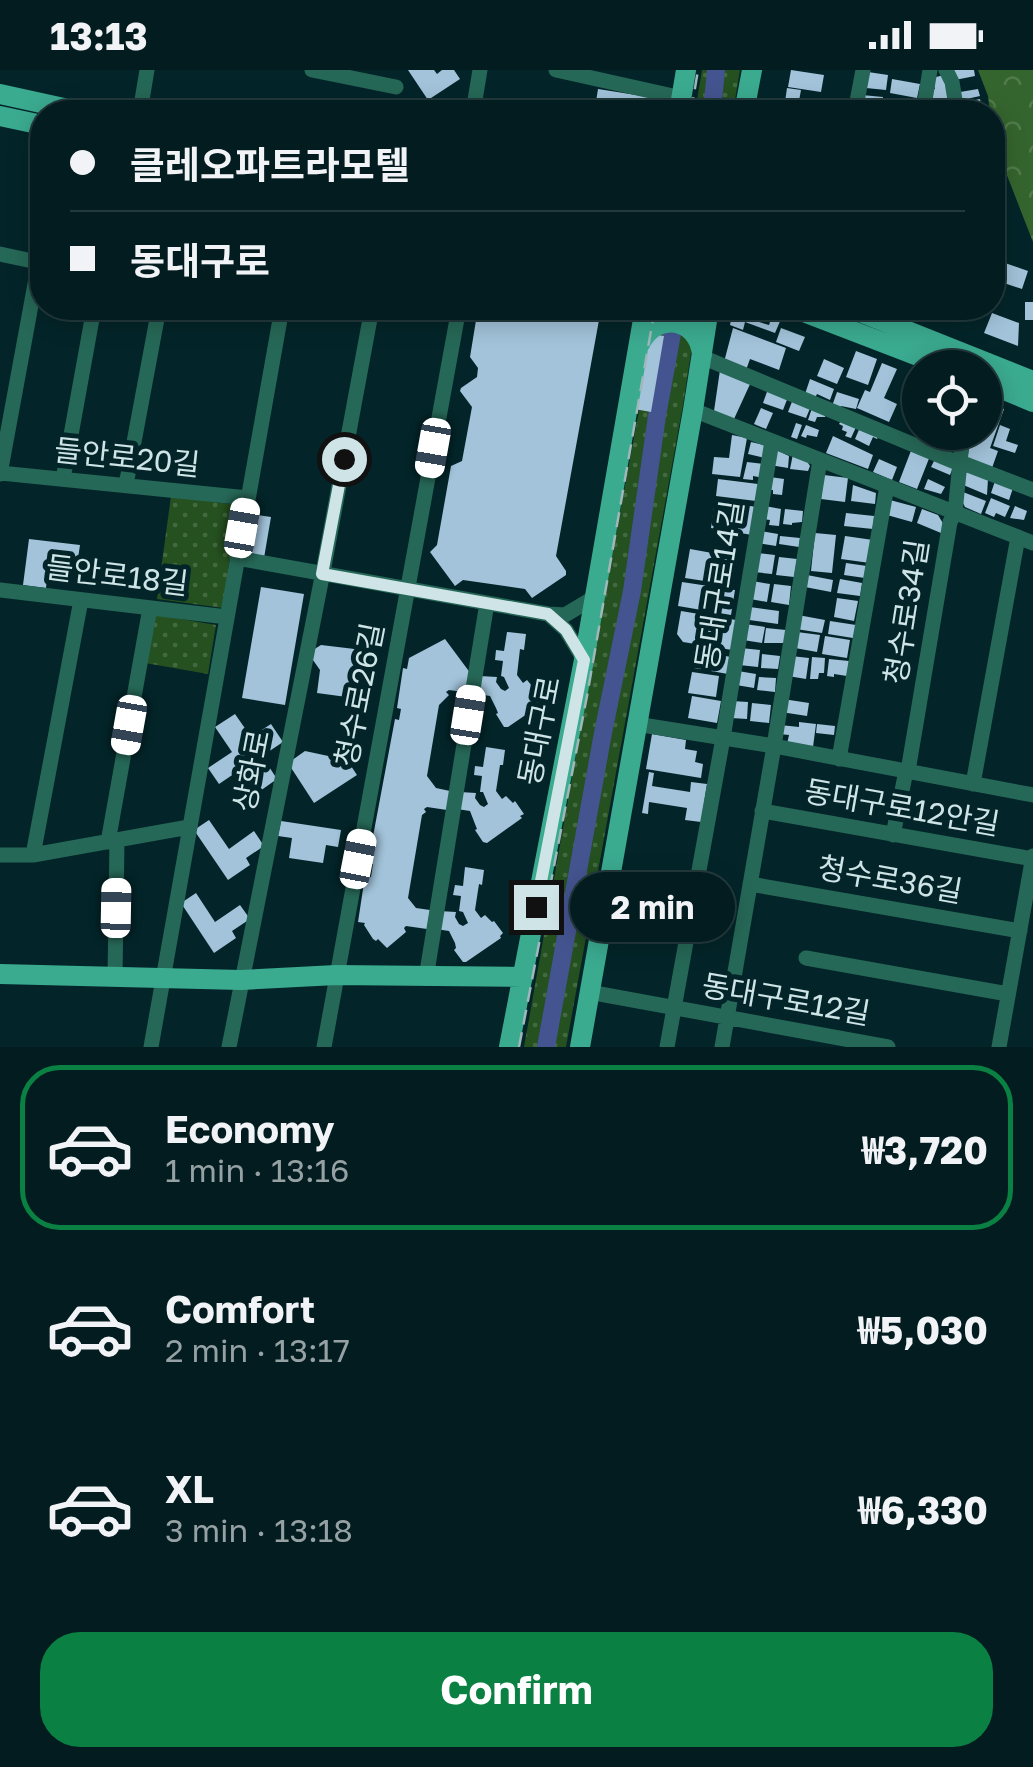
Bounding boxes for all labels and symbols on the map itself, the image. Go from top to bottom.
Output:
car [413,416,453,480]
street label: 들안로20길 [52,431,202,483]
route start [322,437,367,482]
car [222,496,262,560]
street label: 동대구로14길 [688,498,750,672]
street label: 청수로34길 [877,537,935,687]
street label: 들안로18길 [44,548,190,602]
street label: 청수로26길 [327,620,391,770]
street label: 동대구로 [511,673,567,788]
car [448,683,488,747]
car [109,693,149,757]
street label: 상화로 [225,727,277,815]
street label: 동대구로12안길 [802,772,1003,842]
car [338,827,378,891]
street label: 청수로36길 [815,849,965,909]
callout: 2 min [571,872,736,942]
car [100,878,132,938]
route end [514,885,559,930]
street label: 동대구로12길 [699,967,873,1031]

